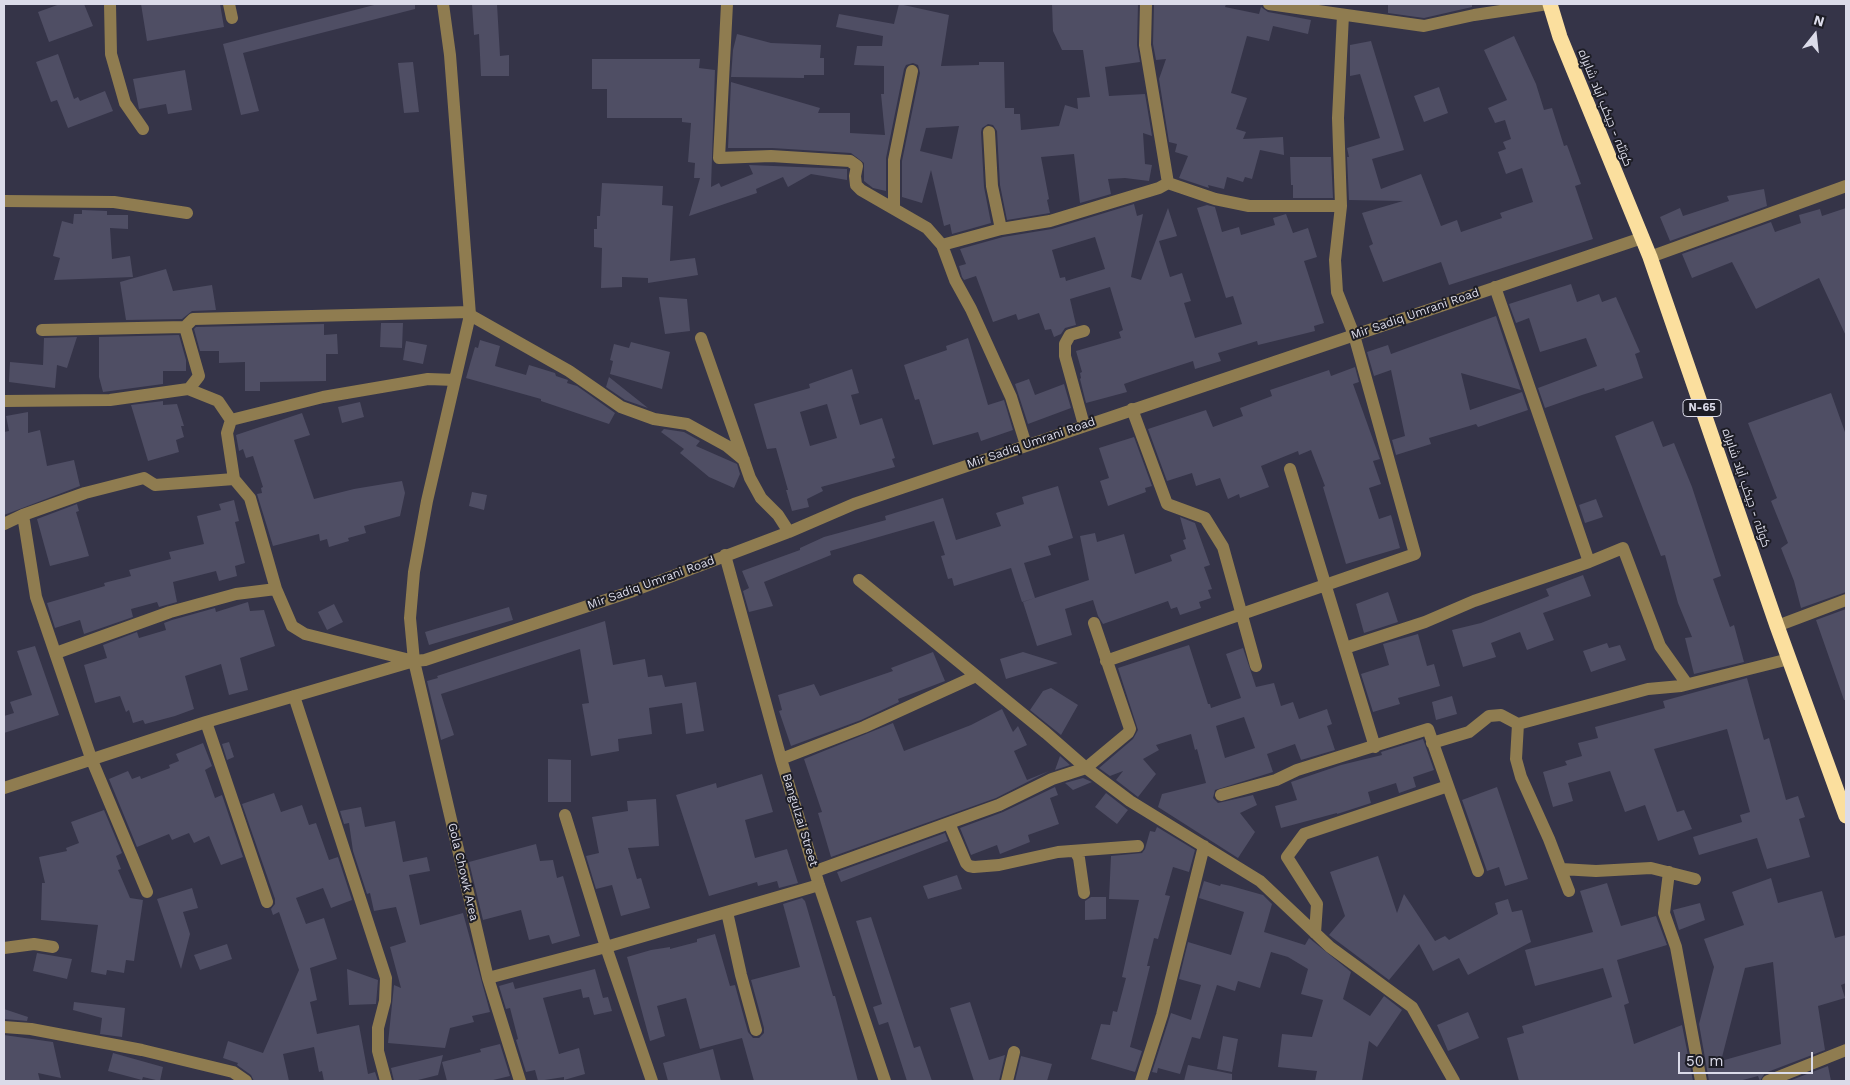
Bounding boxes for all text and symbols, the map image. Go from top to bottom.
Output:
north arrow [1790,10,1840,60]
text: N [1812,11,1826,30]
street label: کوئٹہ - جیکب آباد شاہراہ [1575,47,1635,169]
street label: Mir Sadiq Umrani Road [1349,285,1481,343]
road number: N-65 [1683,399,1721,416]
street label: Mir Sadiq Umrani Road [965,414,1097,472]
street label: کوئٹہ - جیکب آباد شاہراہ [1719,427,1773,549]
street label: Mir Sadiq Umrani Road [585,553,717,613]
street label: Bangulzai Street [779,772,821,868]
street label: Gola Chowk Area [445,821,481,923]
scale bar [1680,1042,1815,1074]
text: 50 m [1686,1052,1723,1070]

